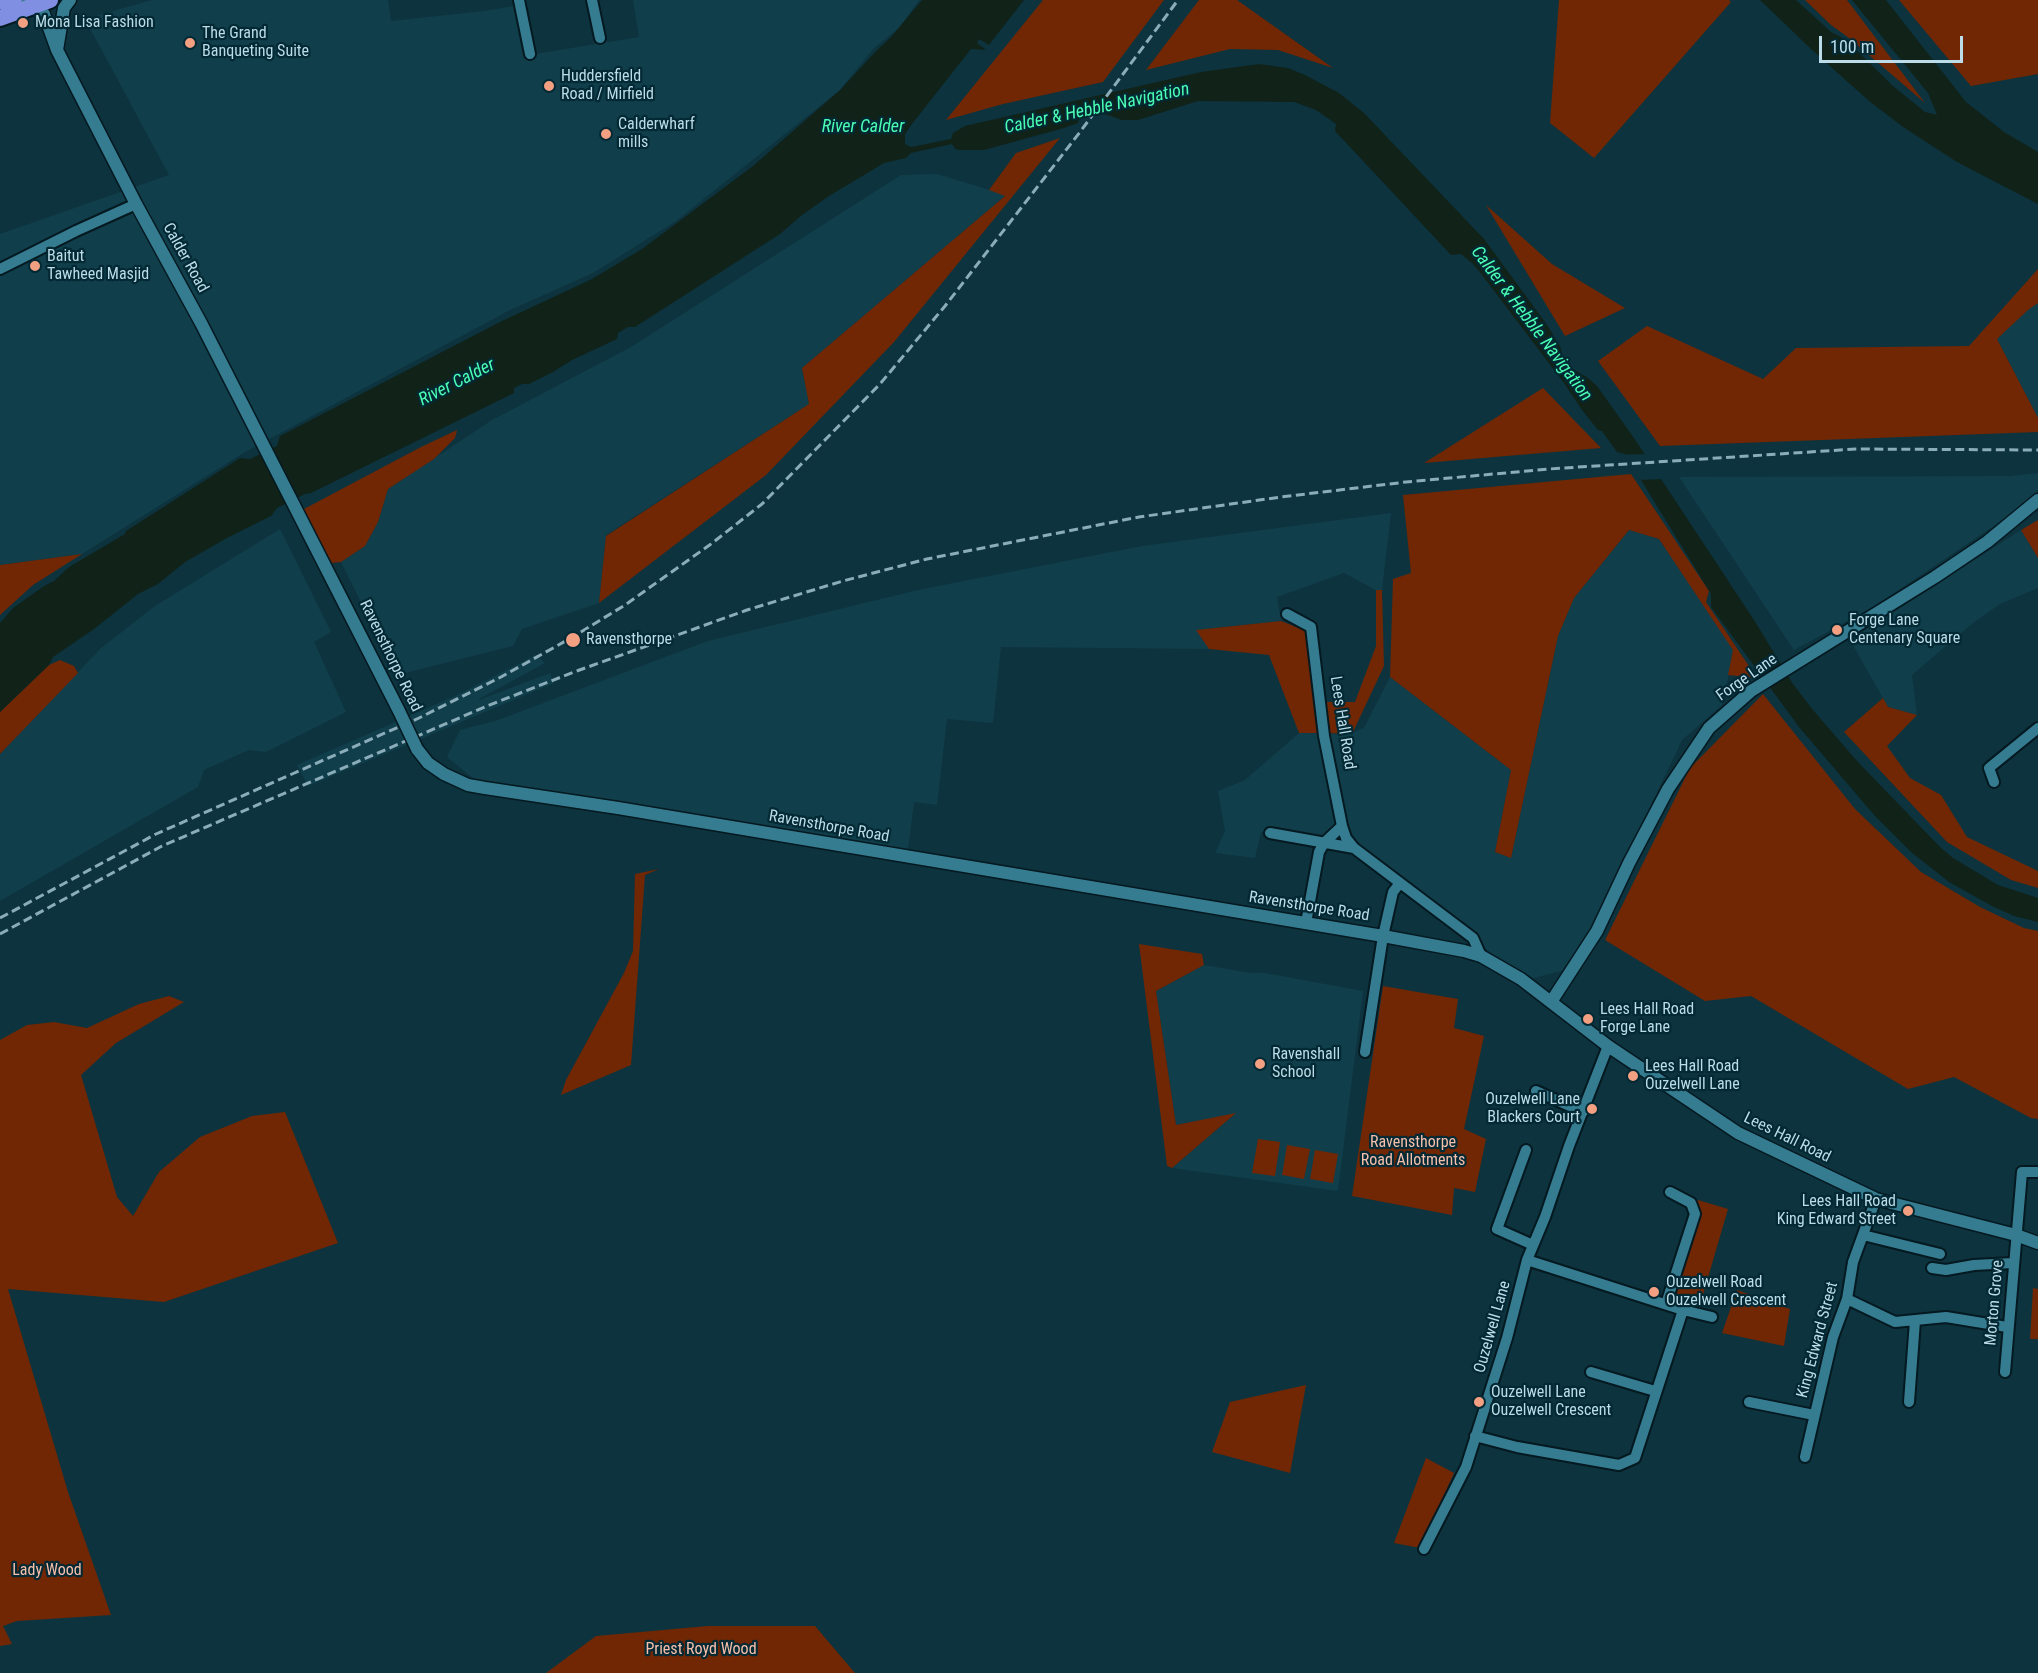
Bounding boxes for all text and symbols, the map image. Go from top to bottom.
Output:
place label: Mona Lisa Fashion [35,13,154,33]
marker: Mona Lisa Fashion [16,16,30,30]
place label: The Grand Banqueting Suite [202,24,309,62]
scale bar [1822,24,1966,62]
marker: The Grand Banqueting Suite [183,36,197,50]
text: 100 m [1830,36,1874,57]
place label: Huddersfield Road / Mirfield [561,67,654,105]
marker: Huddersfield Road / Mirfield [542,79,556,93]
water label: Calder & Hebble Navigation [1003,79,1191,139]
place label: Calderwharf mills [618,115,695,153]
water label: River Calder [822,116,904,138]
marker: Calderwharf mills [599,127,613,141]
street label: Calder Road [158,220,212,296]
water label: Calder & Hebble Navigation [1466,242,1596,406]
place label: Baitut Tawheed Masjid [47,247,149,285]
marker: Baitut Tawheed Masjid [28,259,42,273]
water label: River Calder [415,355,499,411]
street label: Ravensthorpe Road [355,597,425,715]
place label: Forge Lane Centenary Square [1849,611,1960,649]
marker: Forge Lane Centenary Square [1830,623,1844,637]
place label: Ravensthorpe [586,630,672,650]
marker: Ravensthorpe [564,631,582,649]
street label: Forge Lane [1713,650,1781,706]
street label: Lees Hall Road [1325,675,1359,771]
street label: Ravensthorpe Road [767,807,891,847]
street label: Ravensthorpe Road [1247,888,1371,926]
place label: Lees Hall Road Forge Lane [1600,1000,1694,1038]
marker: Lees Hall Road Forge Lane [1581,1012,1595,1026]
place label: Ravenshall School [1272,1045,1340,1083]
marker: Ravenshall School [1253,1057,1267,1071]
place label: Lees Hall Road Ouzelwell Lane [1645,1057,1740,1095]
marker: Lees Hall Road Ouzelwell Lane [1626,1069,1640,1083]
place label: Ouzelwell Lane Blackers Court [1485,1090,1580,1128]
marker: Ouzelwell Lane Blackers Court [1585,1102,1599,1116]
street label: Lees Hall Road [1740,1109,1834,1167]
park label: Ravensthorpe Road Allotments [1361,1133,1465,1171]
place label: Lees Hall Road King Edward Street [1777,1192,1896,1230]
marker: Lees Hall Road King Edward Street [1901,1204,1915,1218]
street label: Morton Grove [1982,1259,2008,1347]
place label: Ouzelwell Road Ouzelwell Crescent [1666,1273,1786,1311]
street label: Ouzelwell Lane [1471,1279,1515,1375]
street label: King Edward Street [1793,1280,1843,1400]
marker: Ouzelwell Road Ouzelwell Crescent [1647,1285,1661,1299]
place label: Ouzelwell Lane Ouzelwell Crescent [1491,1383,1611,1421]
marker: Ouzelwell Lane Ouzelwell Crescent [1472,1395,1486,1409]
park label: Lady Wood [12,1561,82,1581]
park label: Priest Royd Wood [645,1640,757,1660]

